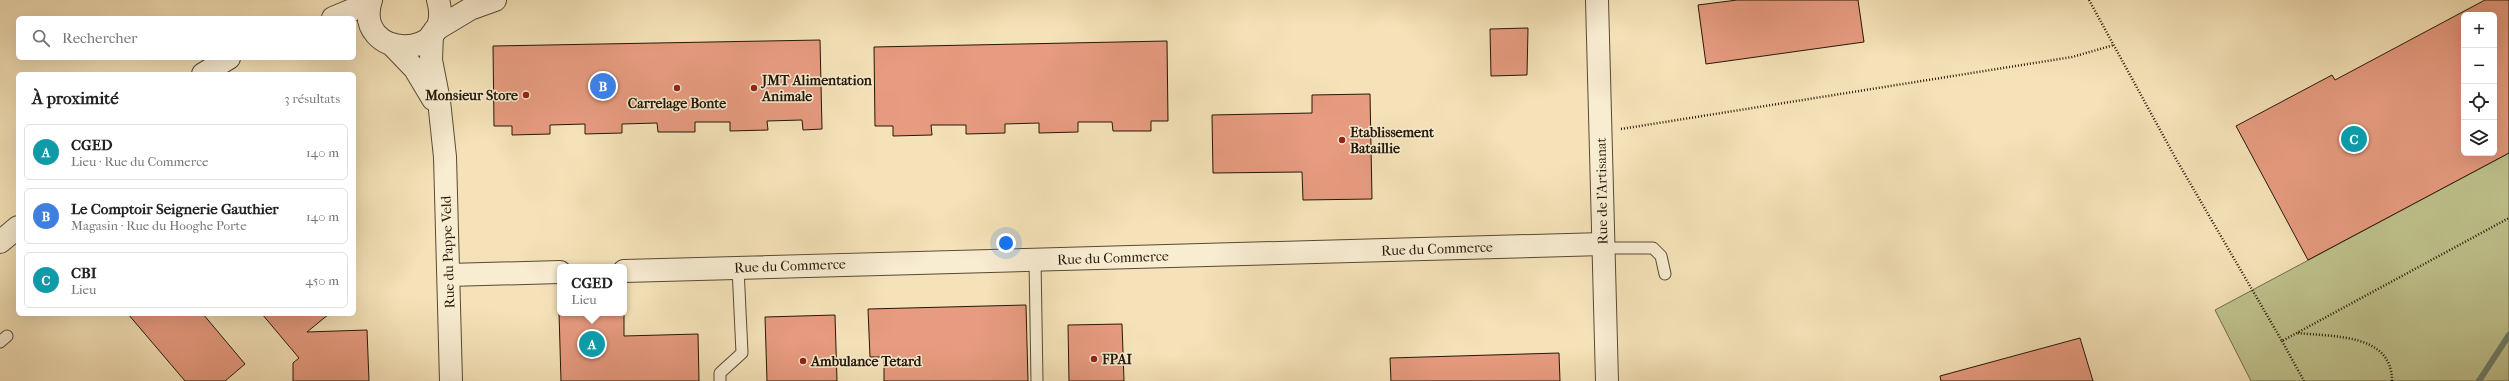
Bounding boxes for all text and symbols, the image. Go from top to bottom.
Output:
map controls [2461,12,2497,156]
button: + [2461,12,2497,48]
search box [16,16,356,60]
icon: search [30,27,52,49]
text: Rechercher [62,29,137,47]
button: − [2461,48,2497,84]
pin: B [590,71,616,101]
place label: JMT Alimentation Animale [760,72,873,105]
marker: Carrelage Bonte [672,83,682,93]
marker: JMT Alimentation Animale [749,83,759,93]
button: locate [2461,84,2497,120]
place label: Monsieur Store [424,87,518,104]
text: À proximité [32,88,119,108]
marker: Monsieur Store [521,90,531,100]
text: 3 résultats [284,91,340,106]
place label: Carrelage Bonte [628,95,726,112]
button: layers [2461,120,2497,156]
place label: Etablissement Bataillie [1350,124,1435,157]
pin: C [2341,124,2367,154]
marker: Etablissement Bataillie [1337,135,1347,145]
text: CGED [71,136,112,154]
street label: Rue de l'Artisanat [1593,137,1611,245]
text: A [42,145,50,160]
text: 140 m [306,145,339,160]
text: Lieu · Rue du Commerce [71,154,208,169]
street label: Rue du Pappe Veld [438,195,458,309]
text: Le Comptoir Seignerie Gauthier [71,200,279,218]
text: B [42,209,50,224]
text: 140 m [306,209,339,224]
text: Magasin · Rue du Hooghe Porte [71,218,247,233]
your location [996,233,1016,253]
street label: Rue du Commerce [1381,239,1493,259]
street label: Rue du Commerce [1057,248,1169,268]
street label: Rue du Commerce [734,256,846,276]
text: CBI [71,264,97,282]
popup [557,264,627,316]
text: C [42,273,50,288]
text: 450 m [305,273,339,288]
text: CGED [571,274,613,292]
text: Lieu [71,282,96,297]
text: Lieu [571,292,597,307]
pin: A [579,329,605,359]
place label: FPAI [1101,351,1133,368]
place label: Ambulance Tetard [810,353,923,370]
marker: FPAI [1089,354,1099,364]
marker: Ambulance Tetard [798,356,808,366]

